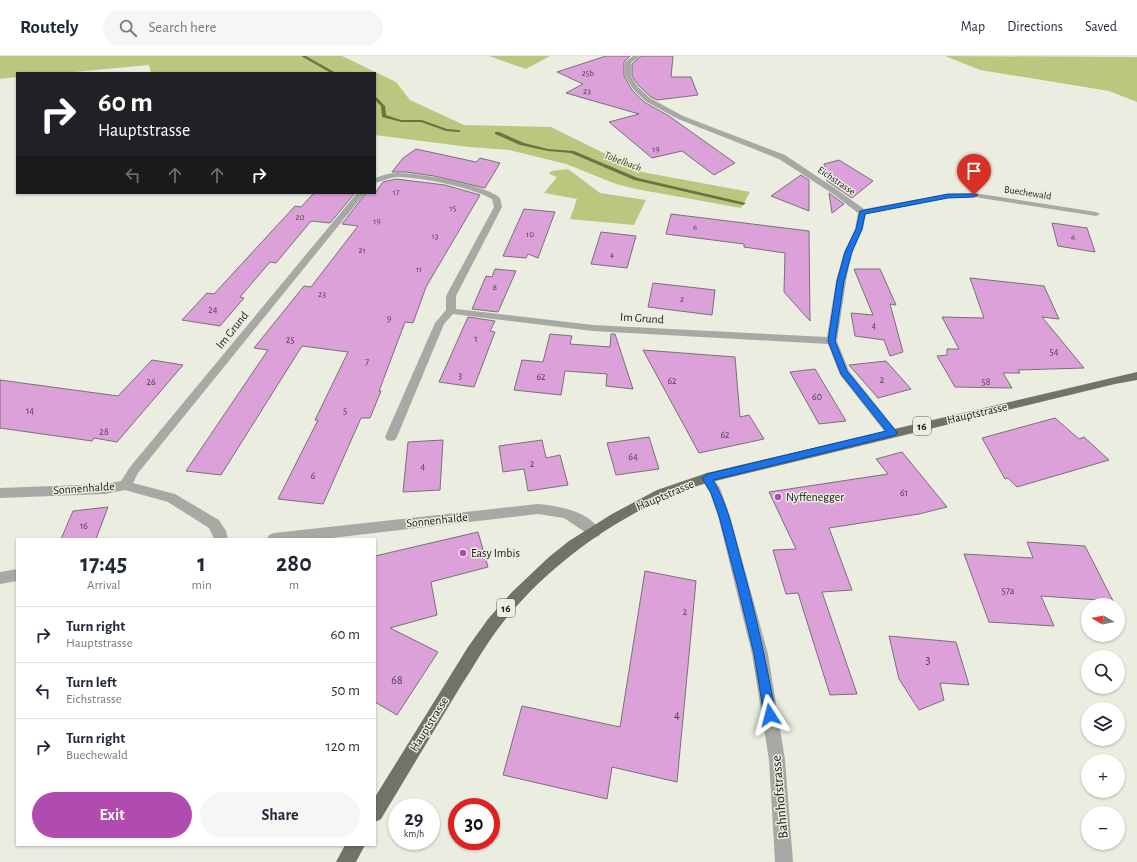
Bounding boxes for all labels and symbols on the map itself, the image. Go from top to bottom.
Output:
house number: 25b [582,69,595,78]
house number: 23 [583,87,591,96]
house number: 19 [652,145,660,154]
water label: Tobelbach [603,149,643,174]
pin [957,154,991,195]
street label: Eichstrasse [816,165,857,197]
street label: Buechewald [1004,184,1052,202]
house number: 17 [393,188,400,197]
house number: 15 [450,204,457,213]
house number: 20 [296,213,305,222]
house number: 19 [373,217,381,226]
house number: 6 [693,223,697,232]
house number: 10 [526,230,534,239]
house number: 13 [432,232,439,241]
house number: 6 [1071,233,1075,242]
house number: 21 [358,246,366,255]
house number: 4 [610,250,615,259]
house number: 11 [416,265,422,274]
house number: 8 [493,283,497,292]
house number: 23 [318,290,326,299]
house number: 2 [680,295,684,304]
house number: 24 [208,305,218,315]
street label: Im Grund [214,309,250,351]
street label: Im Grund [620,310,664,326]
house number: 9 [387,313,392,323]
house number: 4 [872,321,877,331]
house number: 1 [474,334,478,344]
house number: 25 [286,335,294,345]
house number: 54 [1050,347,1059,357]
house number: 7 [365,357,369,367]
house number: 3 [458,371,462,381]
house number: 62 [536,372,546,382]
house number: 2 [880,375,885,385]
house number: 62 [667,376,677,386]
house number: 26 [146,377,156,387]
house number: 58 [982,377,991,387]
house number: 60 [812,392,822,402]
street label: Hauptstrasse [946,400,1008,426]
house number: 14 [26,406,34,416]
house number: 5 [343,406,347,416]
road number: 16 [913,417,931,435]
house number: 28 [99,427,109,437]
house number: 62 [720,430,730,440]
house number: 64 [628,452,638,462]
house number: 2 [530,459,535,469]
house number: 4 [421,462,426,472]
house number: 6 [311,471,316,481]
street label: Hauptstrasse [634,477,696,513]
street label: Sonnenhalde [53,480,115,496]
house number: 61 [900,488,908,498]
place label: Nyffenegger [786,491,844,504]
marker: Nyffenegger [773,492,783,502]
street label: Sonnenhalde [406,511,468,529]
house number: 16 [80,521,88,531]
place label: Easy Imbis [471,547,520,560]
marker: Easy Imbis [458,548,468,558]
house number: 57a [1002,586,1015,596]
north arrow [1081,598,1125,642]
road number: 16 [497,599,515,617]
house number: 2 [683,607,688,617]
house number: 3 [926,654,931,666]
house number: 68 [391,674,403,686]
position arrow [749,694,791,736]
street label: Hauptstrasse [408,695,450,753]
house number: 4 [674,709,680,721]
street label: Bahnhofstrasse [769,755,791,839]
speed limit sign: 30 [448,798,500,850]

